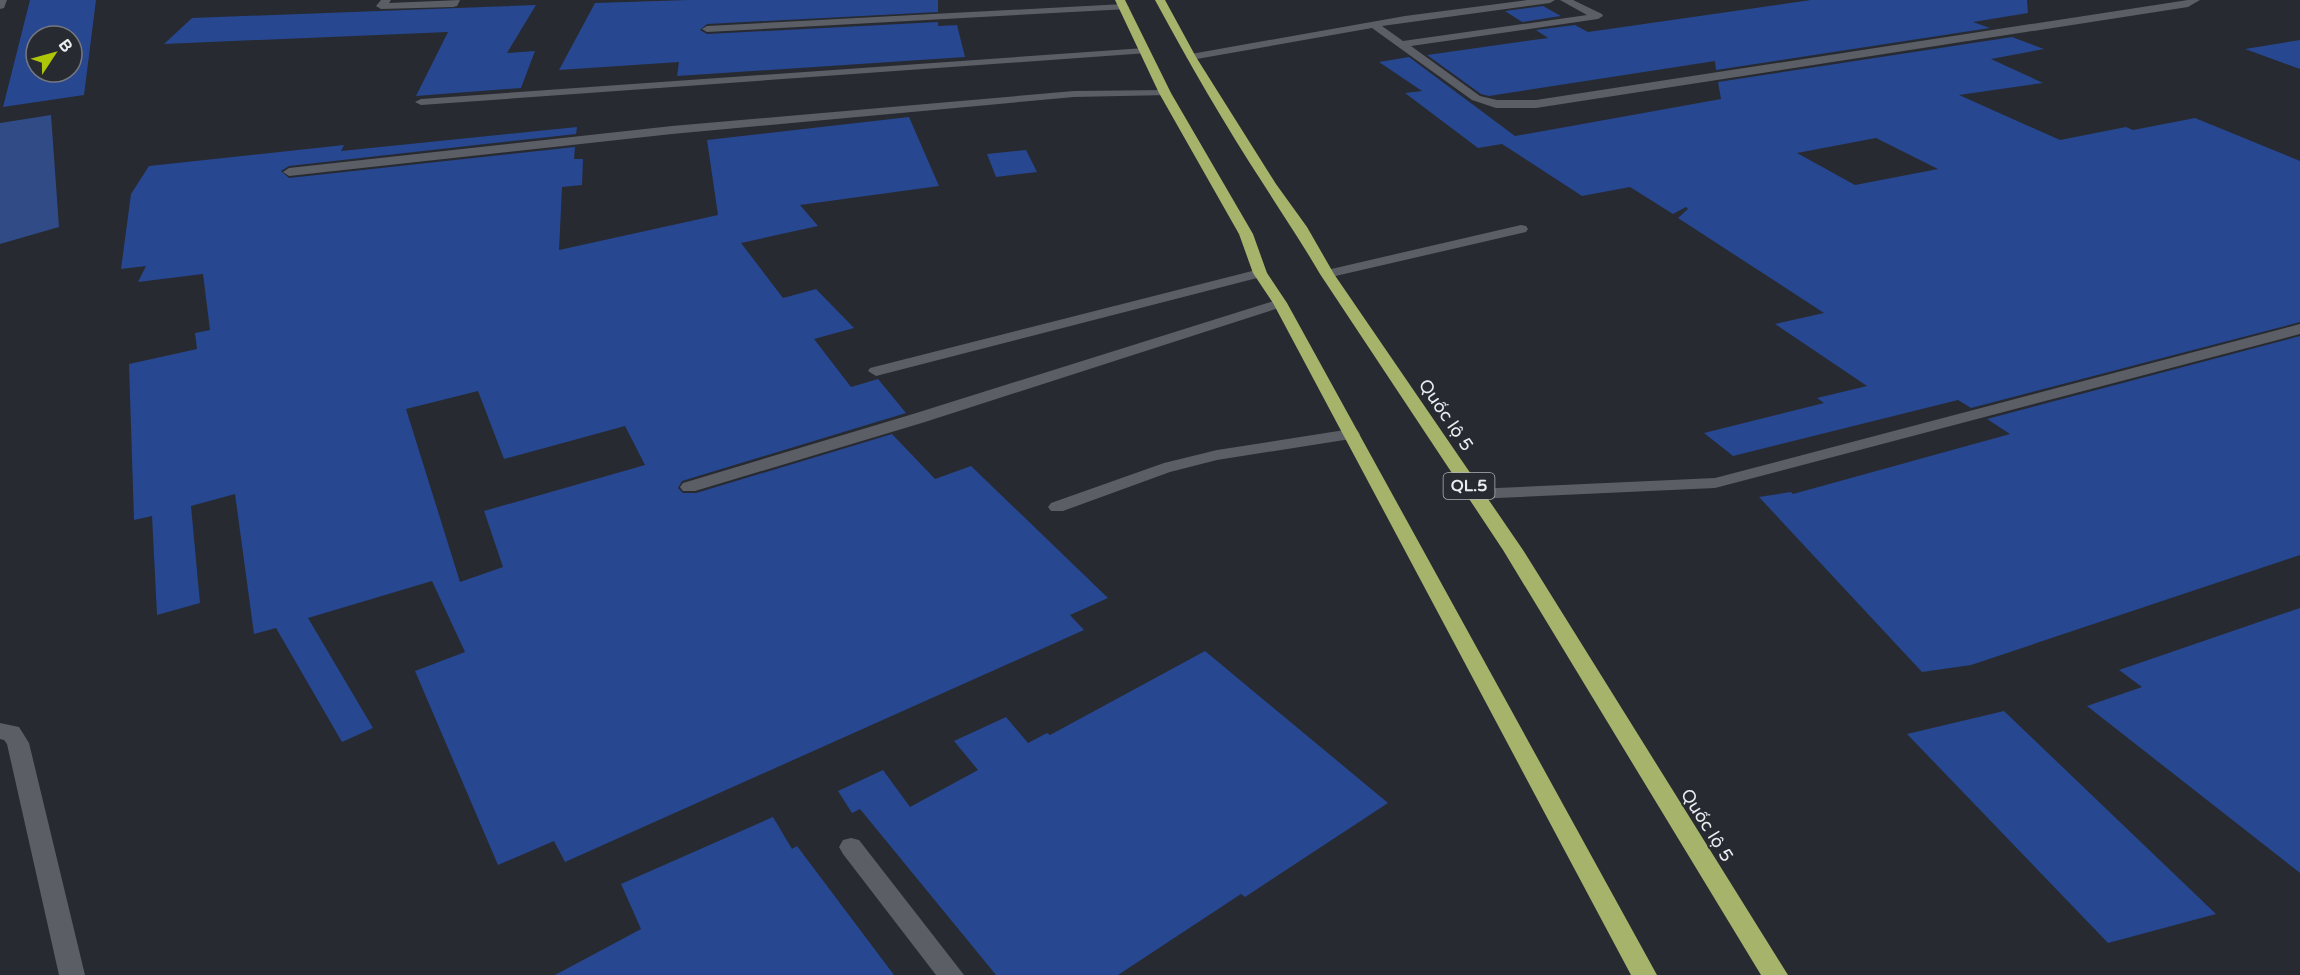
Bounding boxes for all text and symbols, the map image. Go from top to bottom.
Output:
north arrow [24,24,84,84]
text: B [54,35,77,56]
street label: Quốc lộ 5 [1414,375,1478,455]
road number: QL.5 [1444,473,1494,499]
street label: Quốc lộ 5 [1676,784,1738,866]

